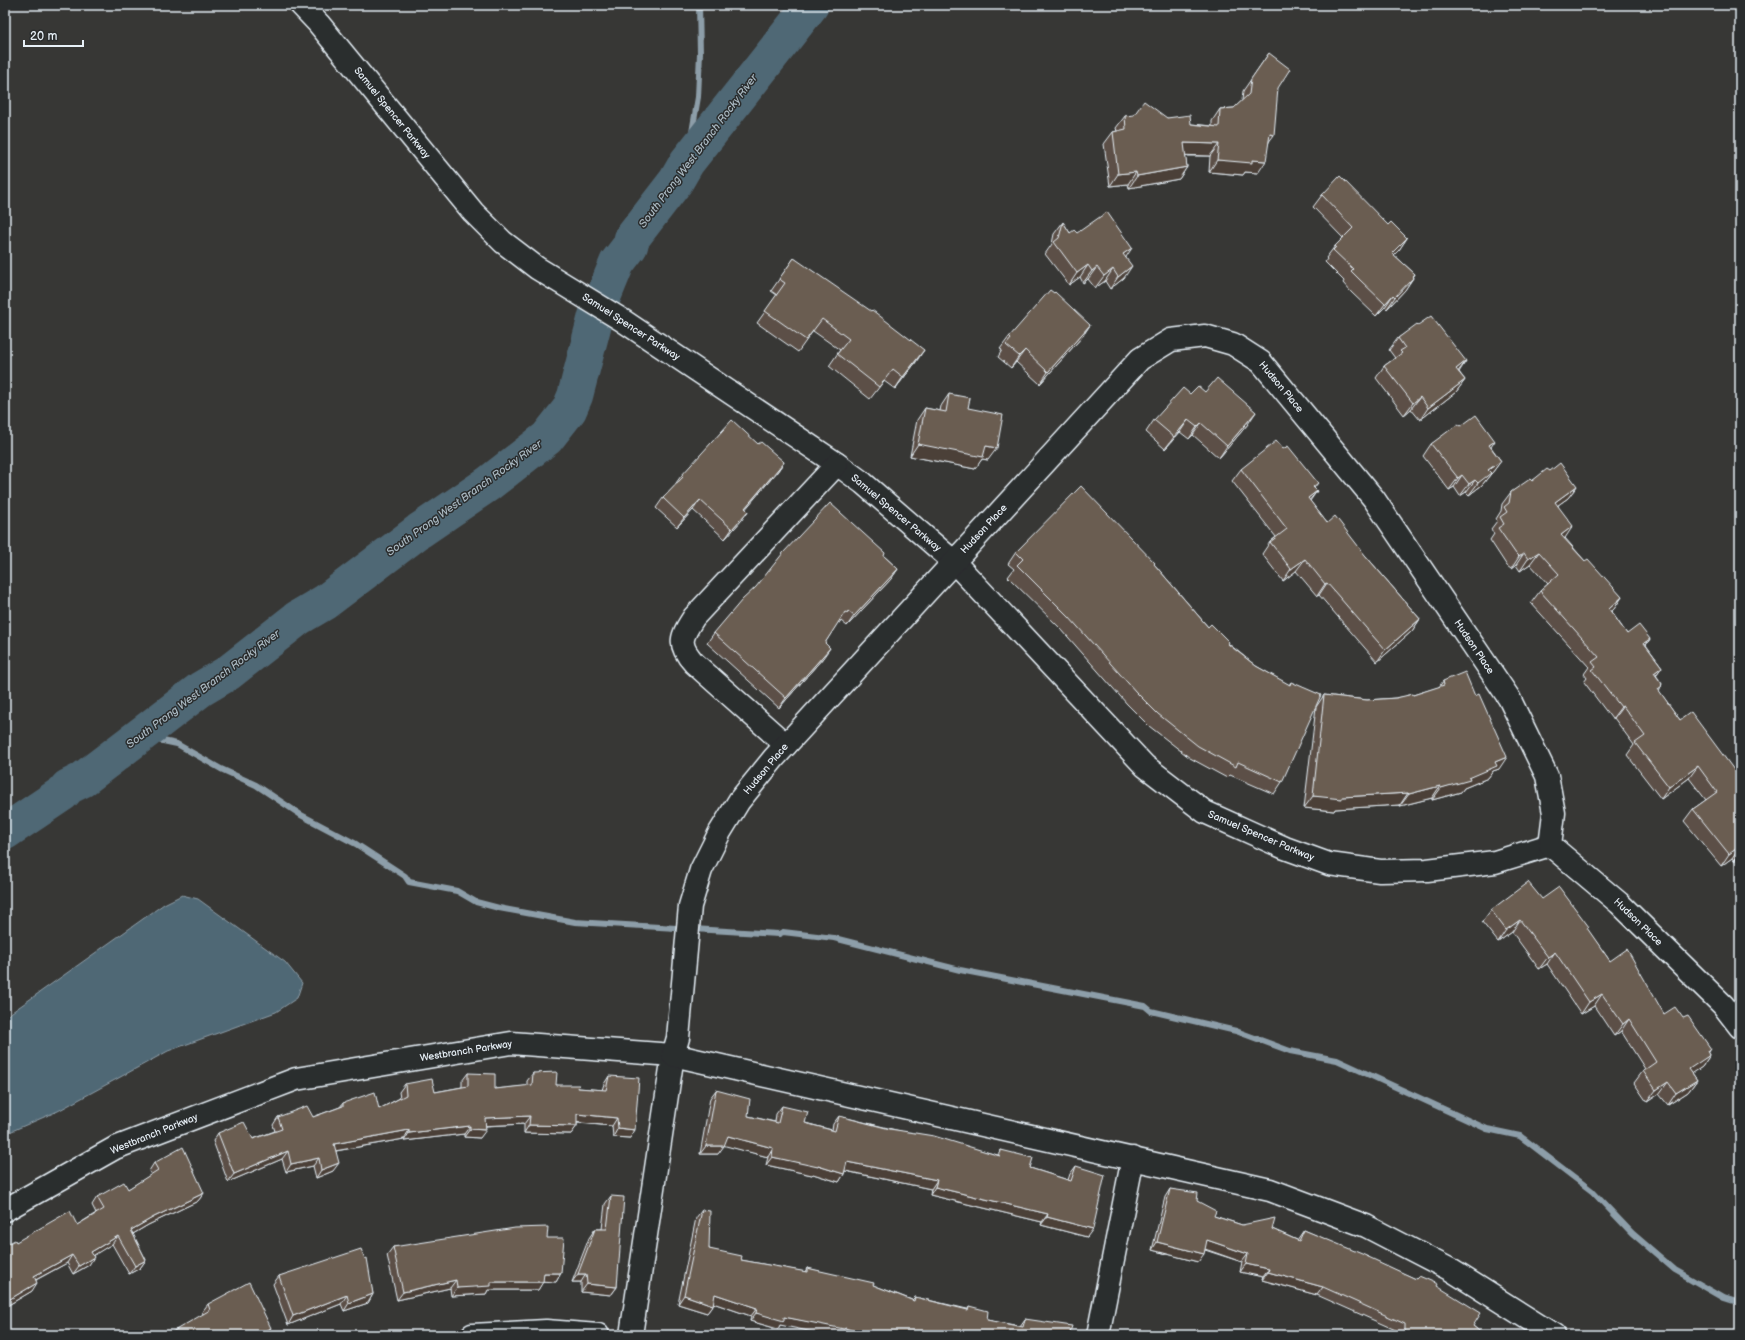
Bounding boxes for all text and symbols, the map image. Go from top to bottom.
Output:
scale bar [24,22,83,48]
text: 20 m [30,29,57,44]
street label: Samuel Spencer Parkway [351,65,433,161]
water label: South Prong West Branch Rocky River [636,71,761,230]
street label: Samuel Spencer Parkway [580,291,682,363]
street label: Hudson Place [1256,359,1306,415]
water label: South Prong West Branch Rocky River [384,437,545,559]
street label: Samuel Spencer Parkway [848,472,944,555]
street label: Hudson Place [958,502,1010,556]
street label: Hudson Place [1451,618,1497,676]
water label: South Prong West Branch Rocky River [124,626,283,751]
street label: Hudson Place [741,741,791,797]
street label: Samuel Spencer Parkway [1206,808,1316,864]
street label: Hudson Place [1611,896,1665,948]
street label: Westbranch Parkway [419,1038,513,1064]
street label: Westbranch Parkway [109,1111,200,1157]

